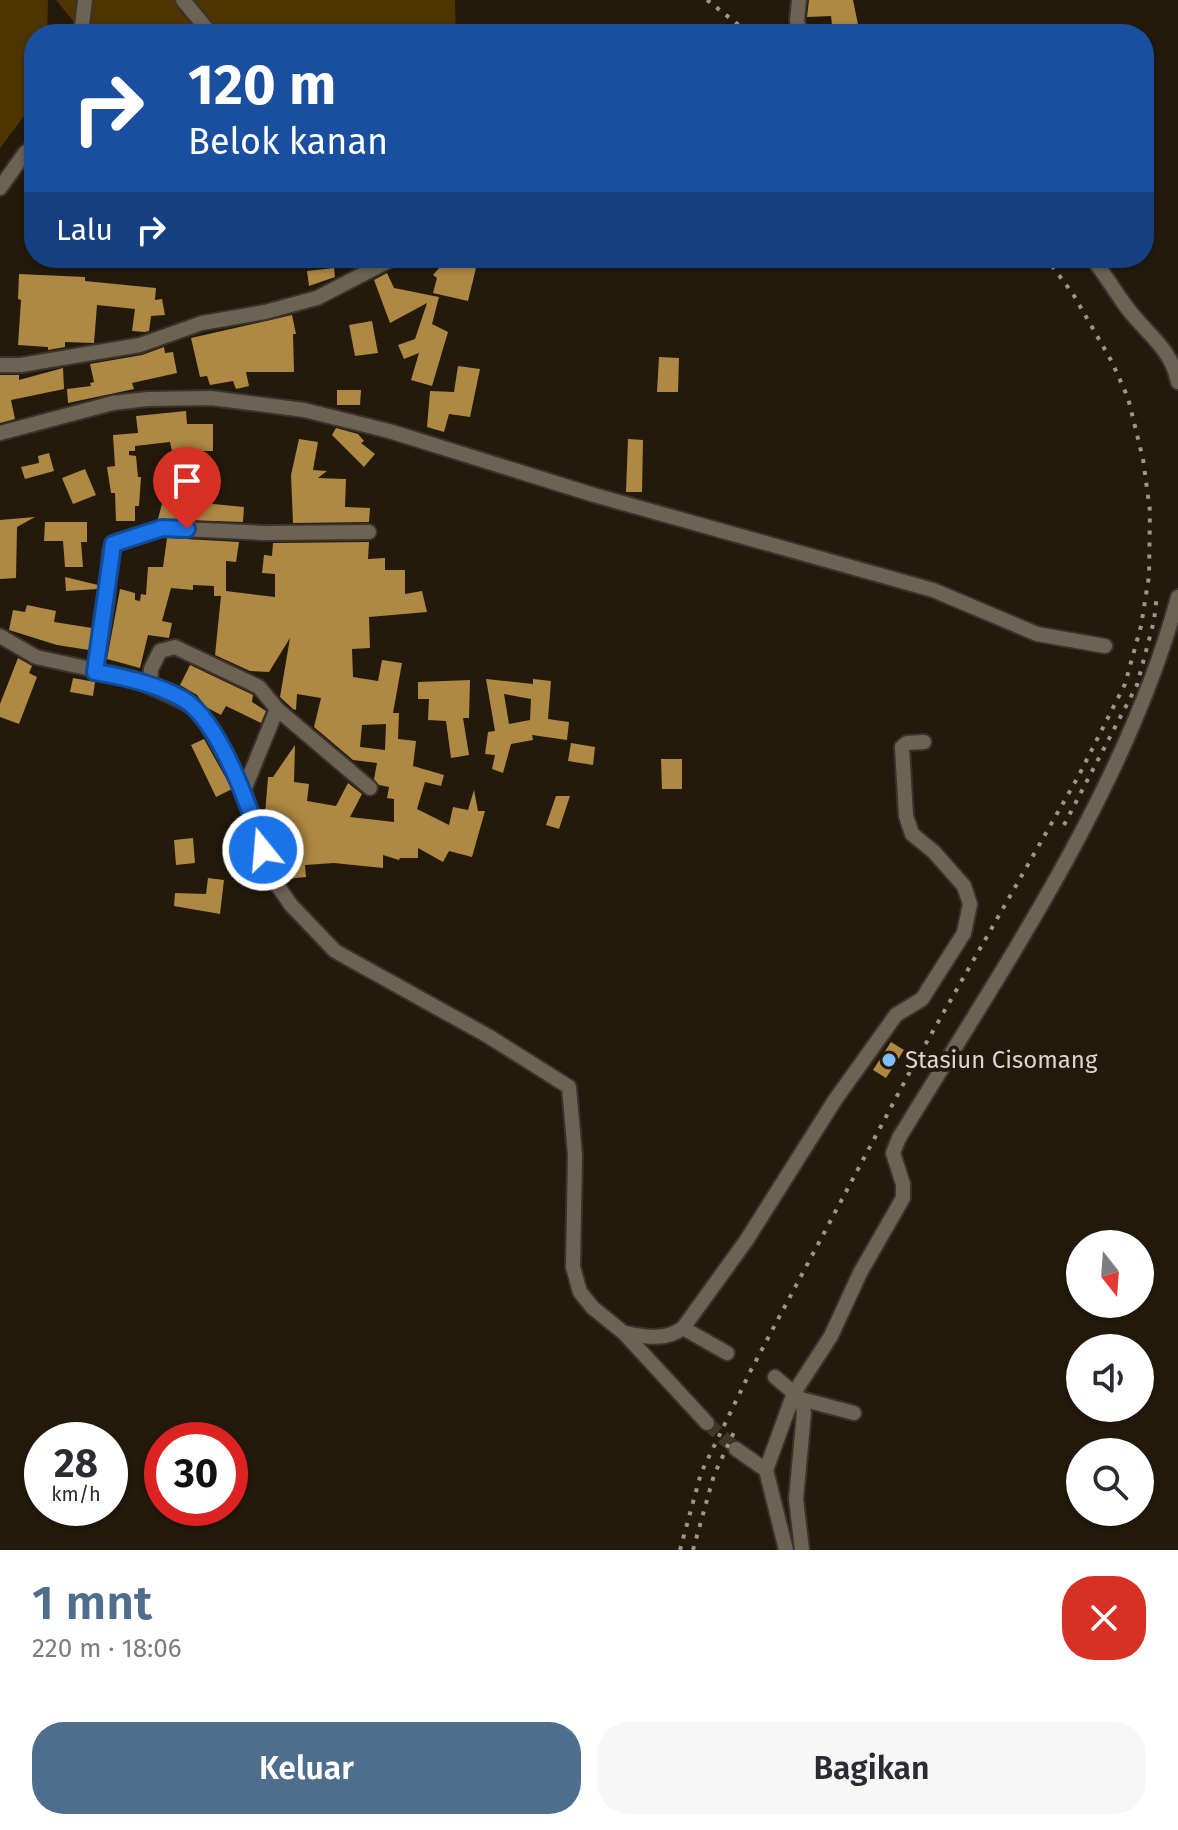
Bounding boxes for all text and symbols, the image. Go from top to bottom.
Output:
text: 120 m [188,52,336,119]
icon: right [56,56,160,160]
text: Belok kanan [188,120,388,164]
icon: right [129,208,173,252]
text: Lalu [56,212,113,248]
pin [153,447,221,529]
icon: arrive [165,459,209,503]
position arrow [221,808,305,892]
place label: Stasiun Cisomang [905,1046,1098,1074]
marker: Stasiun Cisomang [880,1051,898,1069]
north arrow [1066,1230,1154,1318]
map controls [1066,1230,1154,1526]
button: sound [1066,1334,1154,1422]
speed limit sign: 30 [144,1422,248,1526]
button: search [1066,1438,1154,1526]
text: 28 [54,1440,98,1488]
text: km/h [51,1482,101,1506]
text: 1 mnt [32,1574,152,1632]
button: close [1062,1576,1146,1660]
text: 220 m · 18:06 [32,1633,182,1664]
button: Keluar [32,1722,581,1814]
button: Bagikan [597,1722,1146,1814]

